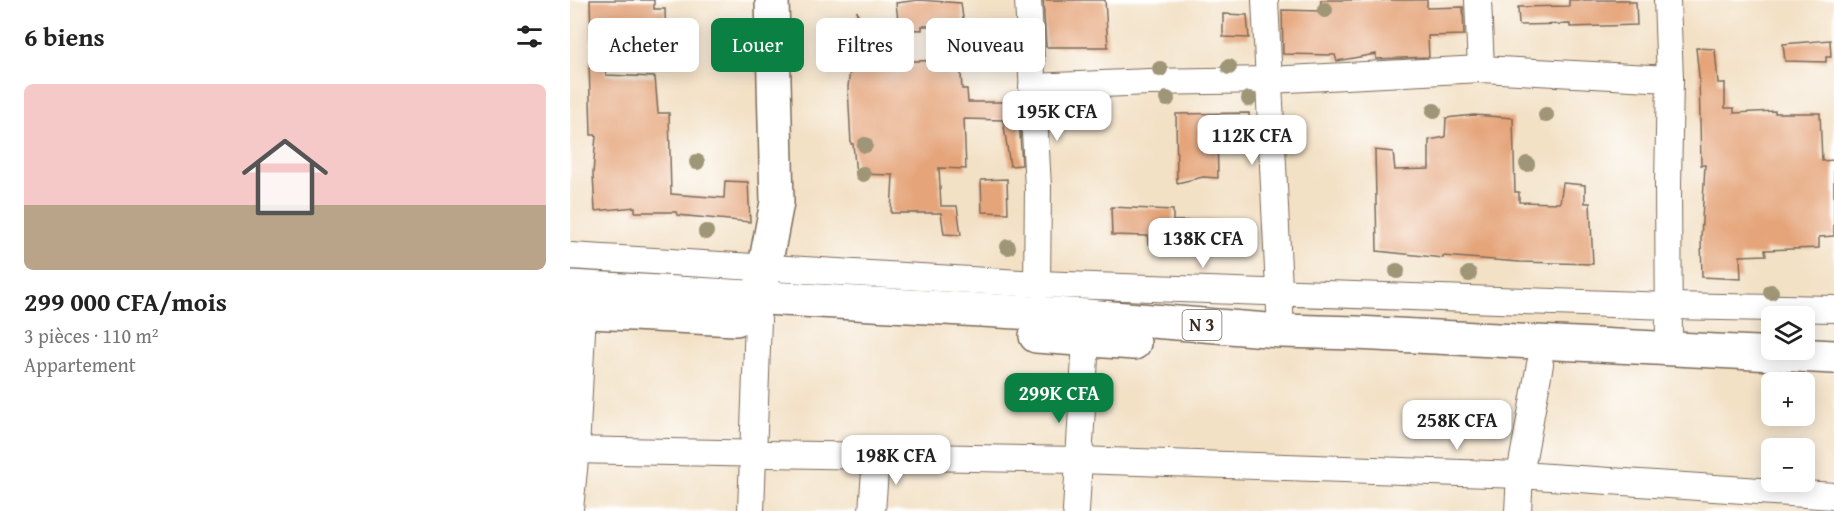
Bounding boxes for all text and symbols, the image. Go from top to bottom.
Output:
text: 6 biens [24,17,105,56]
chip: Acheter [588,18,699,72]
chip: Louer [711,18,804,72]
chip: Filtres [816,18,914,72]
chip: Nouveau [926,18,1045,72]
icon: filters [513,20,546,53]
pin: 195K CFA [995,91,1119,142]
text: 195K CFA [1016,96,1098,125]
pin: 112K CFA [1190,115,1314,166]
text: 112K CFA [1211,120,1293,149]
icon: home [231,123,339,231]
pin: 138K CFA [1141,218,1265,269]
text: 138K CFA [1162,223,1244,252]
text: 299 000 CFA/mois [24,282,227,321]
map controls [1761,306,1815,492]
button: layers [1761,306,1815,360]
road number: N 3 [1182,310,1222,340]
text: 3 pièces · 110 m² [24,321,159,350]
text: Appartement [24,350,136,379]
button: + [1761,372,1815,426]
pin: 299K CFA [997,373,1121,424]
text: 299K CFA [1018,378,1100,407]
pin: 258K CFA [1395,400,1519,451]
text: 258K CFA [1416,405,1498,434]
pin: 198K CFA [834,435,958,486]
button: − [1761,438,1815,492]
text: 198K CFA [855,440,937,469]

